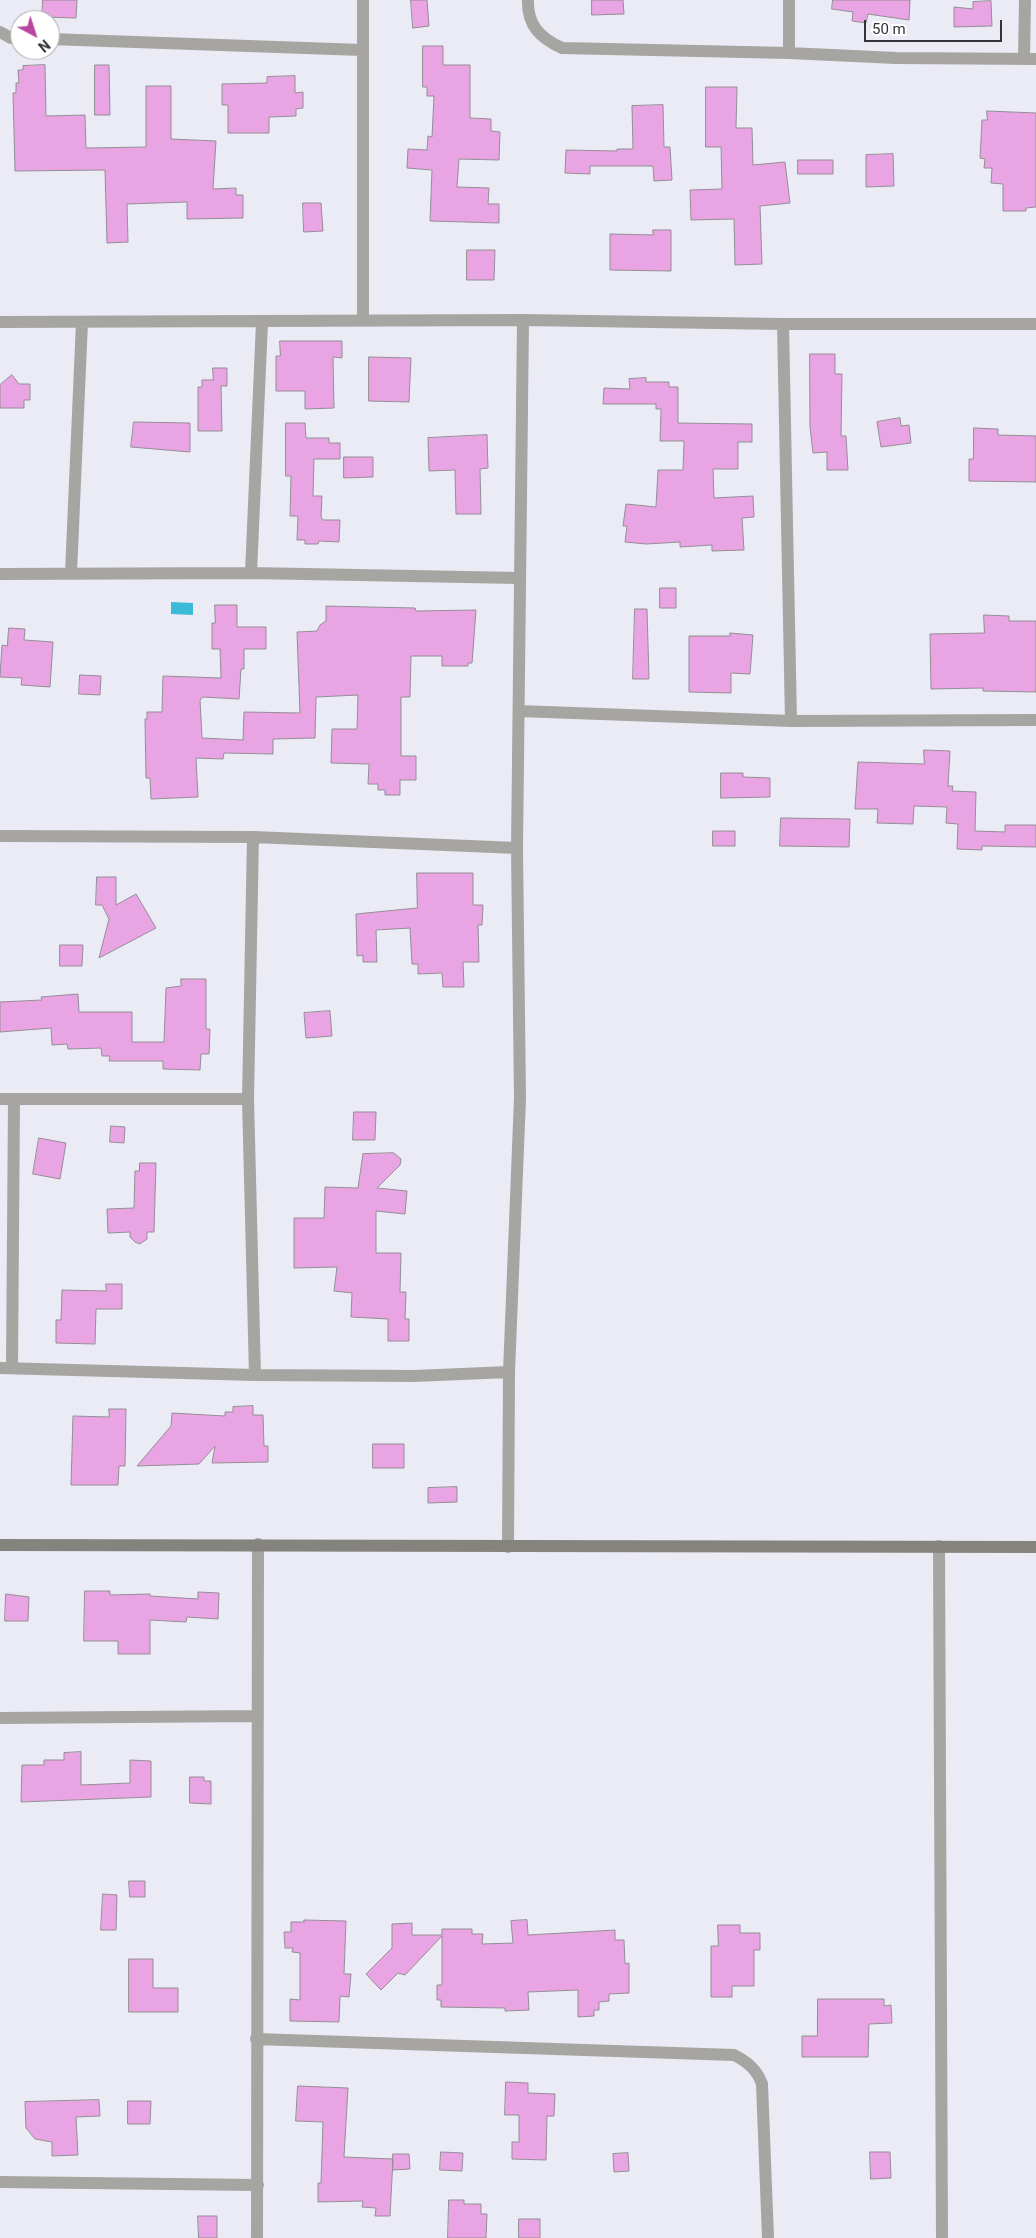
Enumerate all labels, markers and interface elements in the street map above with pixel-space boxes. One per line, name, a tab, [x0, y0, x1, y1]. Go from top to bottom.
north arrow	[10, 10, 60, 60]
scale bar	[866, 10, 1004, 42]
text: 50 m	[872, 20, 906, 38]
text: N	[35, 36, 53, 55]

